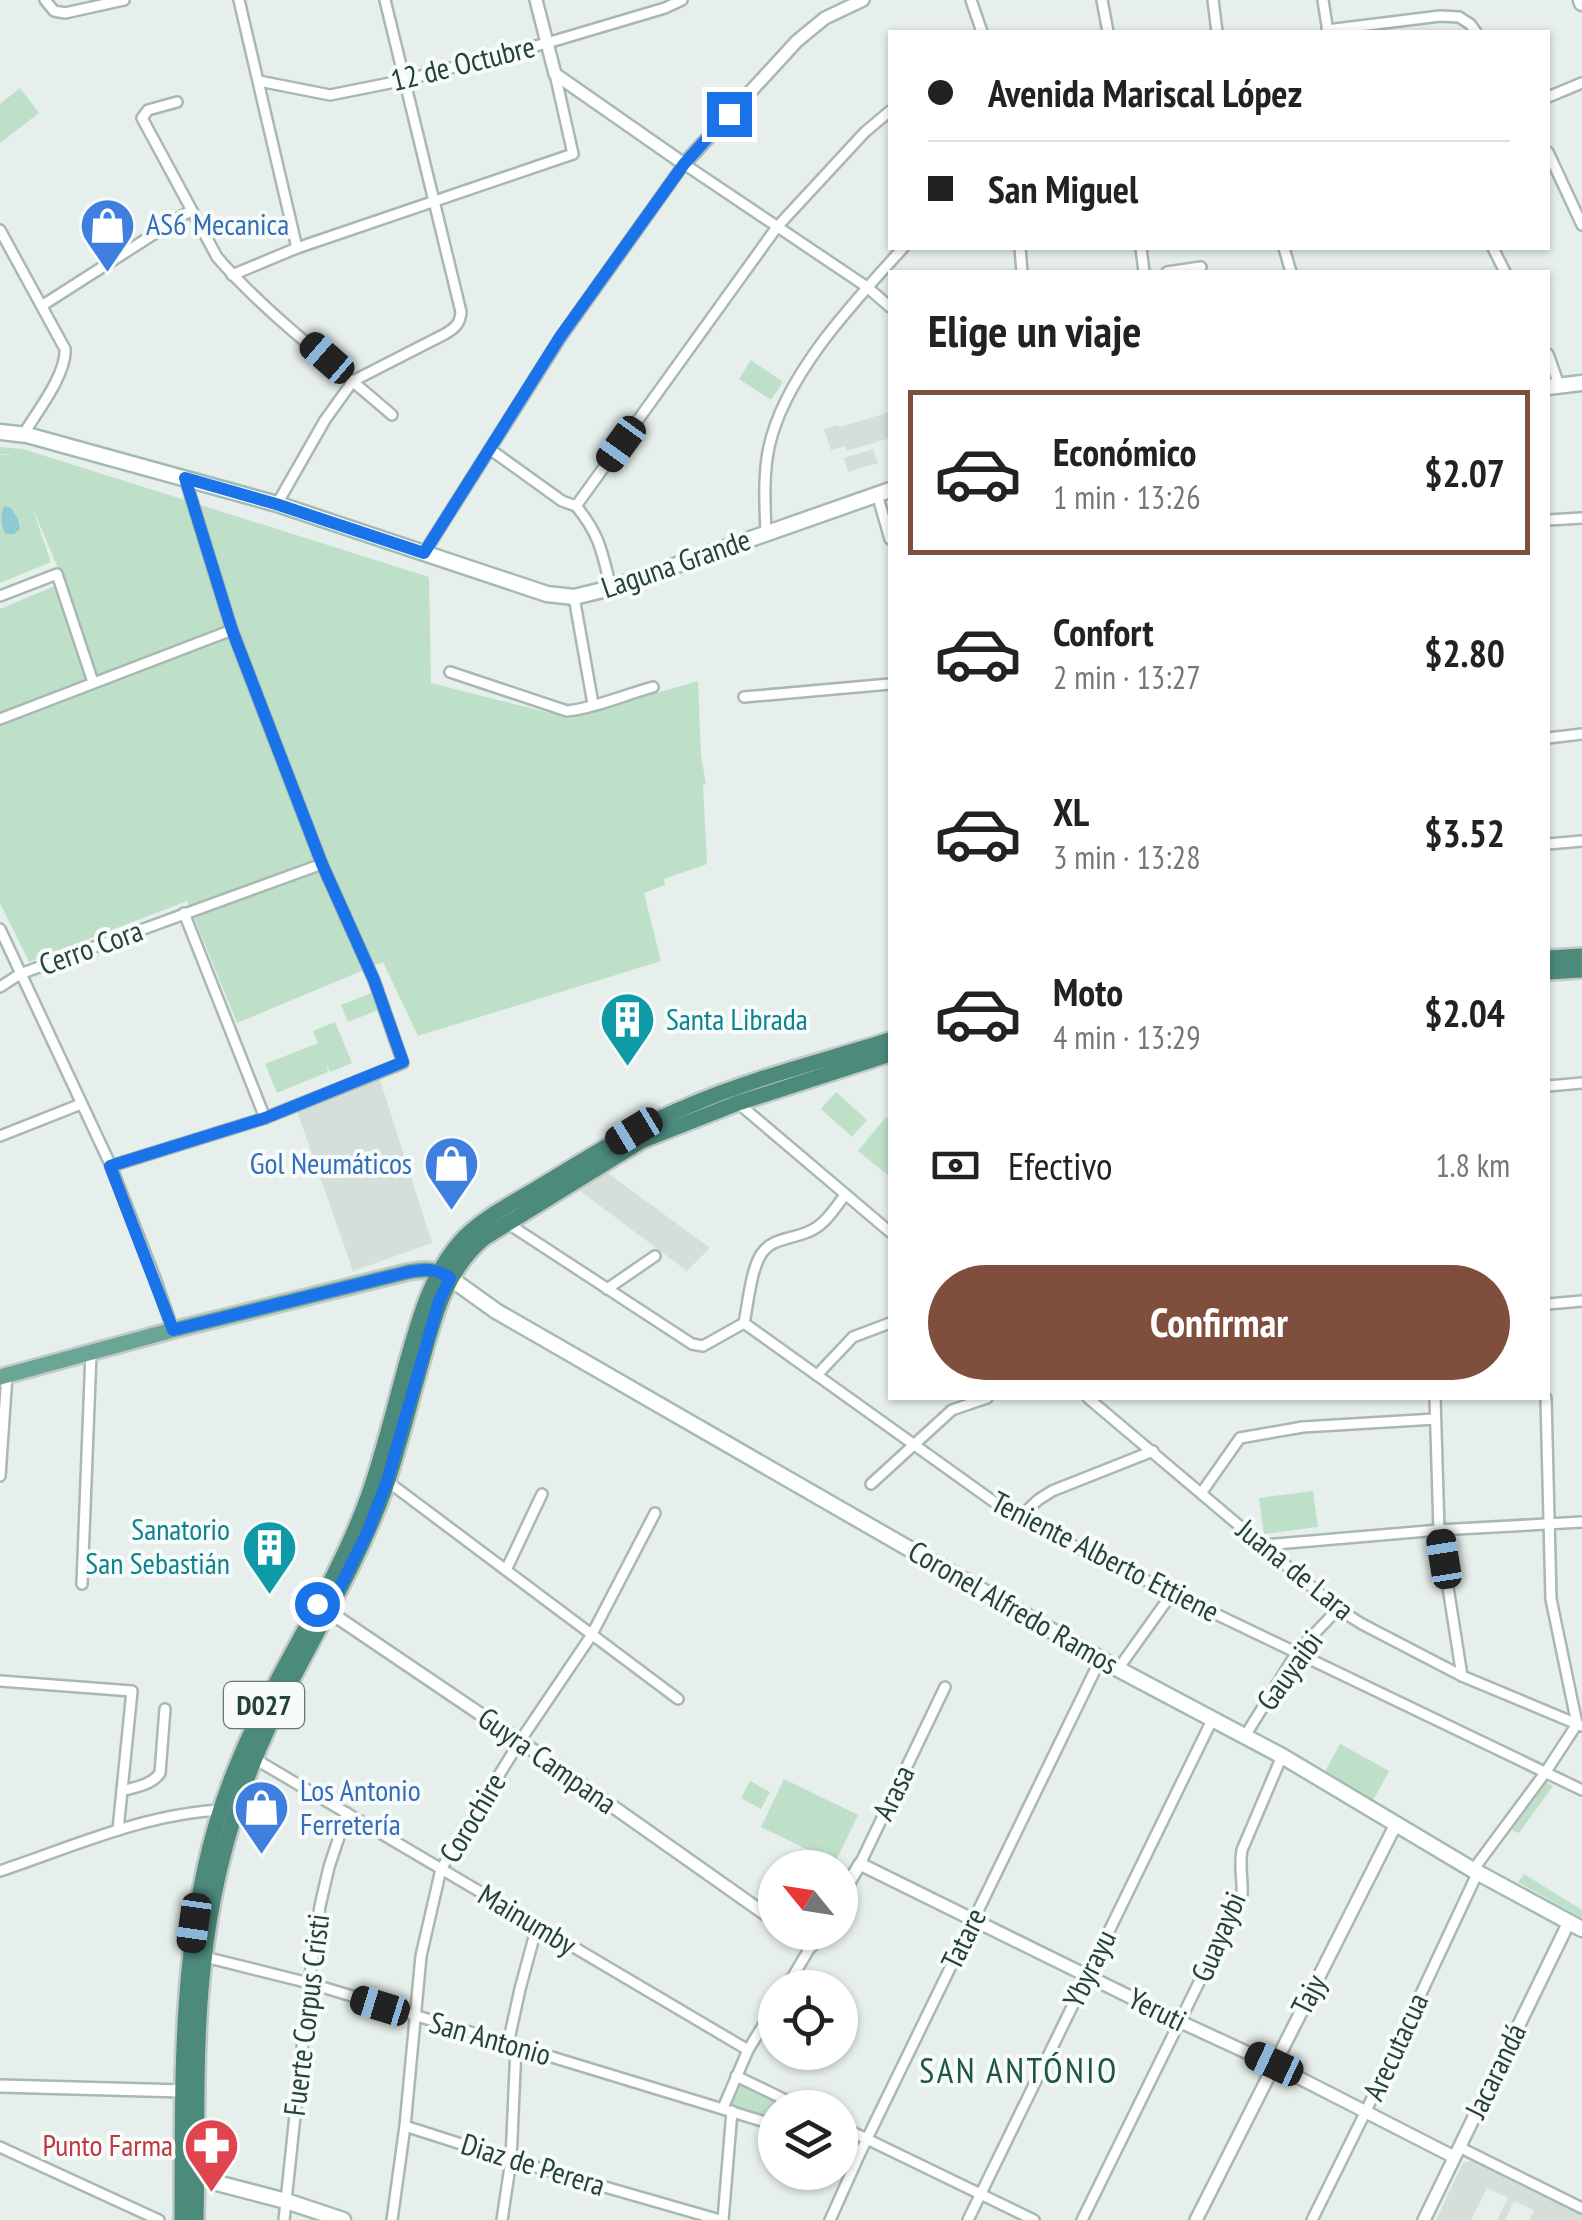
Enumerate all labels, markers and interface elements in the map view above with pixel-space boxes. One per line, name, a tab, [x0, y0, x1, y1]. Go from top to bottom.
street label: 12 de Octubre	[387, 26, 539, 99]
text: Avenida Mariscal López	[988, 68, 1302, 117]
route end	[707, 92, 752, 137]
text: San Miguel	[988, 164, 1138, 213]
shop icon: AS6 Mecanica	[77, 195, 137, 274]
place label: AS6 Mecanica	[146, 204, 289, 243]
text: Elige un viaje	[928, 301, 1142, 359]
car	[295, 327, 359, 389]
car	[591, 411, 651, 477]
text: Económico	[1053, 427, 1197, 476]
icon: car	[933, 428, 1023, 518]
text: $2.07	[1424, 448, 1505, 497]
text: 1 min · 13:26	[1053, 476, 1201, 518]
street label: Laguna Grande	[596, 519, 755, 606]
text: Confort	[1053, 607, 1153, 656]
icon: car	[933, 608, 1023, 698]
text: $2.80	[1424, 628, 1505, 677]
text: 2 min · 13:27	[1053, 656, 1201, 698]
text: XL	[1053, 787, 1089, 836]
icon: car	[933, 788, 1023, 878]
text: $3.52	[1424, 808, 1505, 857]
text: 3 min · 13:28	[1053, 836, 1201, 878]
street label: Cerro Cora	[33, 910, 147, 983]
text: Moto	[1053, 967, 1123, 1016]
icon: car	[933, 968, 1023, 1058]
text: $2.04	[1424, 988, 1505, 1037]
building icon: Santa Librada	[597, 990, 657, 1069]
place label: Santa Librada	[666, 999, 808, 1038]
text: 4 min · 13:29	[1053, 1016, 1201, 1058]
car	[601, 1103, 667, 1159]
shop icon: Gol Neumáticos	[421, 1134, 481, 1213]
icon: cash	[928, 1138, 983, 1193]
text: Efectivo	[1008, 1141, 1113, 1190]
place label: Gol Neumáticos	[250, 1143, 412, 1182]
text: 1.8 km	[1435, 1144, 1510, 1186]
button: Confirmar	[928, 1265, 1510, 1380]
street label: Teniente Alberto Ettiene	[985, 1481, 1226, 1630]
place label: Sanatorio San Sebastián	[85, 1509, 230, 1582]
street label: Juana de Lara	[1229, 1509, 1363, 1628]
building icon: Sanatorio San Sebastián	[239, 1517, 299, 1596]
car	[1424, 1527, 1464, 1591]
street label: Coronel Alfredo Ramos	[902, 1531, 1126, 1683]
route start	[295, 1582, 340, 1627]
street label: Gauyaibi	[1247, 1623, 1331, 1718]
road number: D027	[224, 1682, 304, 1728]
street label: Guyra Campana	[471, 1698, 625, 1822]
street label: Arasa	[863, 1758, 923, 1826]
street label: Corochire	[430, 1765, 514, 1869]
place label: Los Antonio Ferretería	[300, 1770, 421, 1843]
shop icon: Los Antonio Ferretería	[231, 1778, 291, 1857]
north arrow	[758, 1850, 858, 1950]
map controls	[758, 1850, 858, 2190]
street label: Mainumby	[472, 1874, 584, 1963]
street label: Guayaybi	[1181, 1886, 1254, 1987]
car	[175, 1891, 213, 1955]
street label: Tatare	[931, 1901, 994, 1976]
street label: Fuerte Corpus Cristi	[274, 1912, 337, 2118]
street label: Ybyrayu	[1053, 1923, 1124, 2014]
street label: Tajy	[1281, 1967, 1335, 2021]
button: locate	[758, 1970, 858, 2070]
street label: Yeruti	[1122, 1978, 1193, 2039]
car	[347, 1983, 413, 2029]
street label: Arecutacua	[1353, 1986, 1436, 2106]
street label: San Antonio	[425, 2002, 556, 2073]
street label: Jacarandá	[1455, 2017, 1534, 2125]
car	[1240, 2038, 1308, 2090]
district label: SAN ANTÓNIO	[919, 2047, 1119, 2093]
button: layers	[758, 2090, 858, 2190]
pharmacy icon: Punto Farma	[182, 2116, 242, 2195]
street label: Diaz de Perera	[457, 2123, 610, 2204]
place label: Punto Farma	[43, 2125, 173, 2164]

